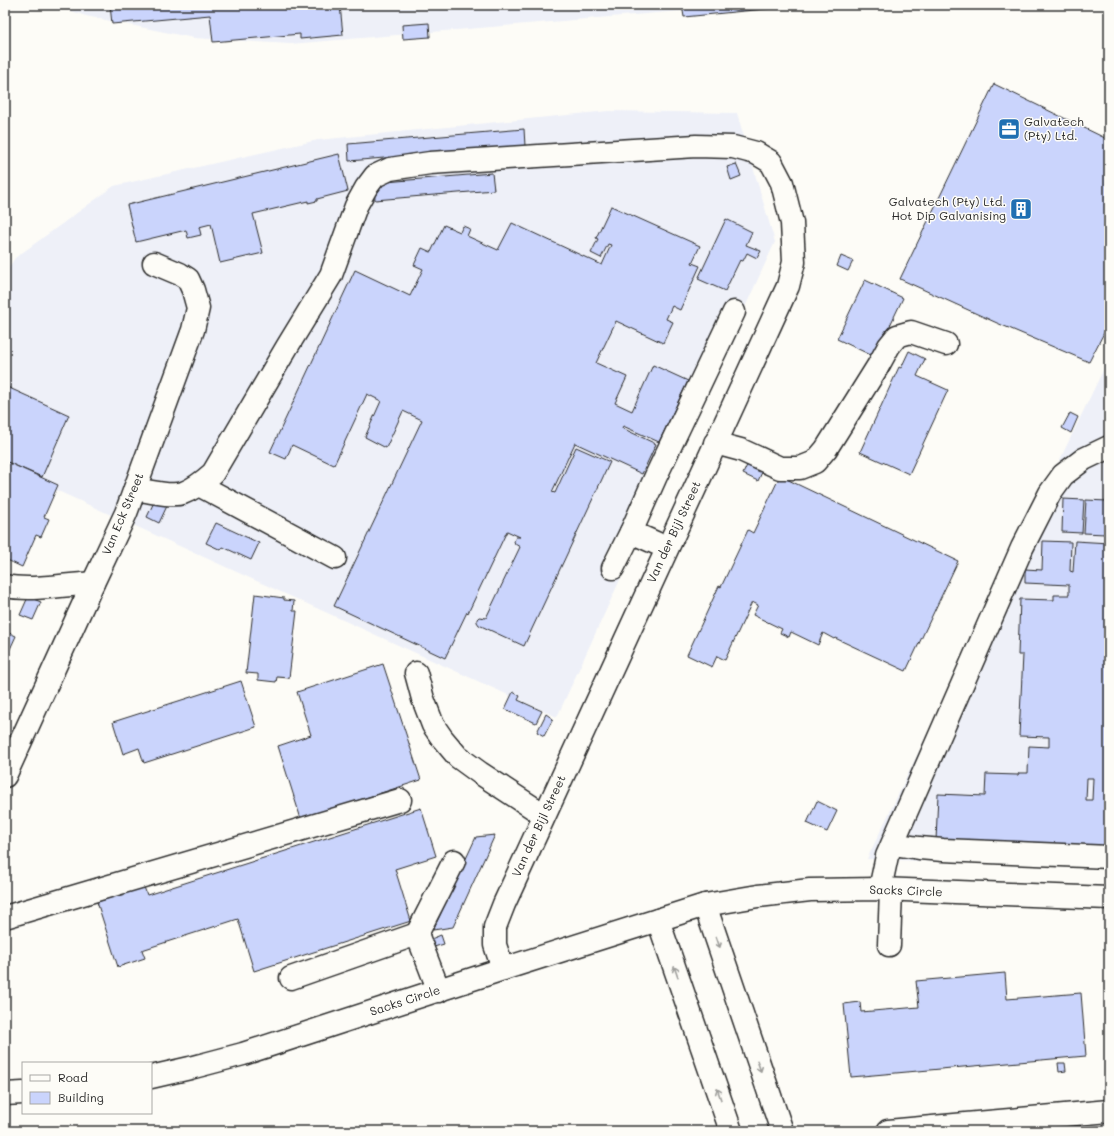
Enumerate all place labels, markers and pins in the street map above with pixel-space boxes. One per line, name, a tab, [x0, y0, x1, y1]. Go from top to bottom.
place label: Galvatech (Pty) Ltd.	[1024, 113, 1084, 143]
office icon: Galvatech (Pty) Ltd.	[996, 116, 1022, 142]
place label: Galvatech (Pty) Ltd. Hot Dip Galvanising	[889, 193, 1006, 223]
building icon: Galvatech (Pty) Ltd. Hot Dip Galvanising	[1008, 196, 1034, 222]

